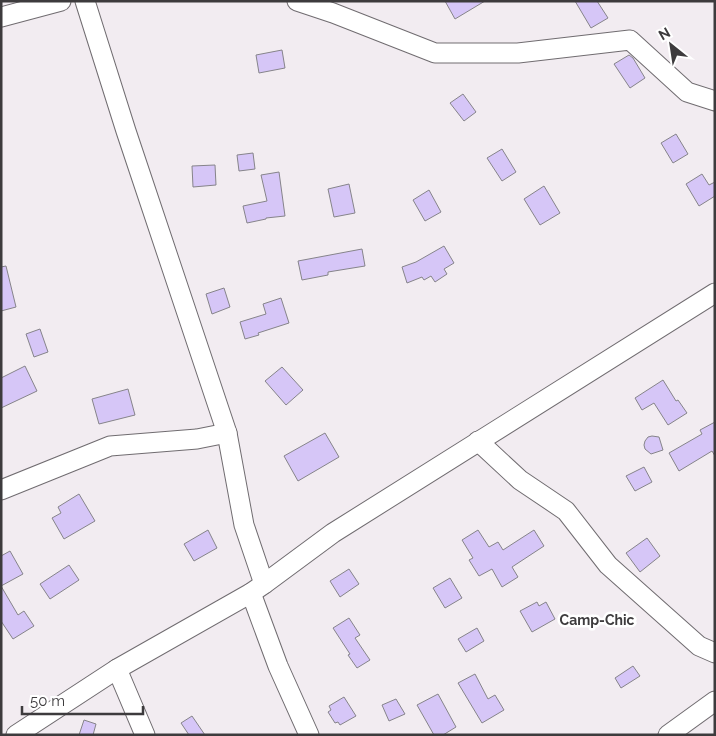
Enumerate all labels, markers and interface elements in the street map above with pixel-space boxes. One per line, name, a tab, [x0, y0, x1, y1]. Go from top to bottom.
north arrow	[646, 20, 696, 70]
text: N	[656, 24, 673, 43]
district label: Camp-Chic	[560, 612, 635, 628]
scale bar	[22, 684, 144, 716]
text: 50 m	[30, 692, 65, 710]

